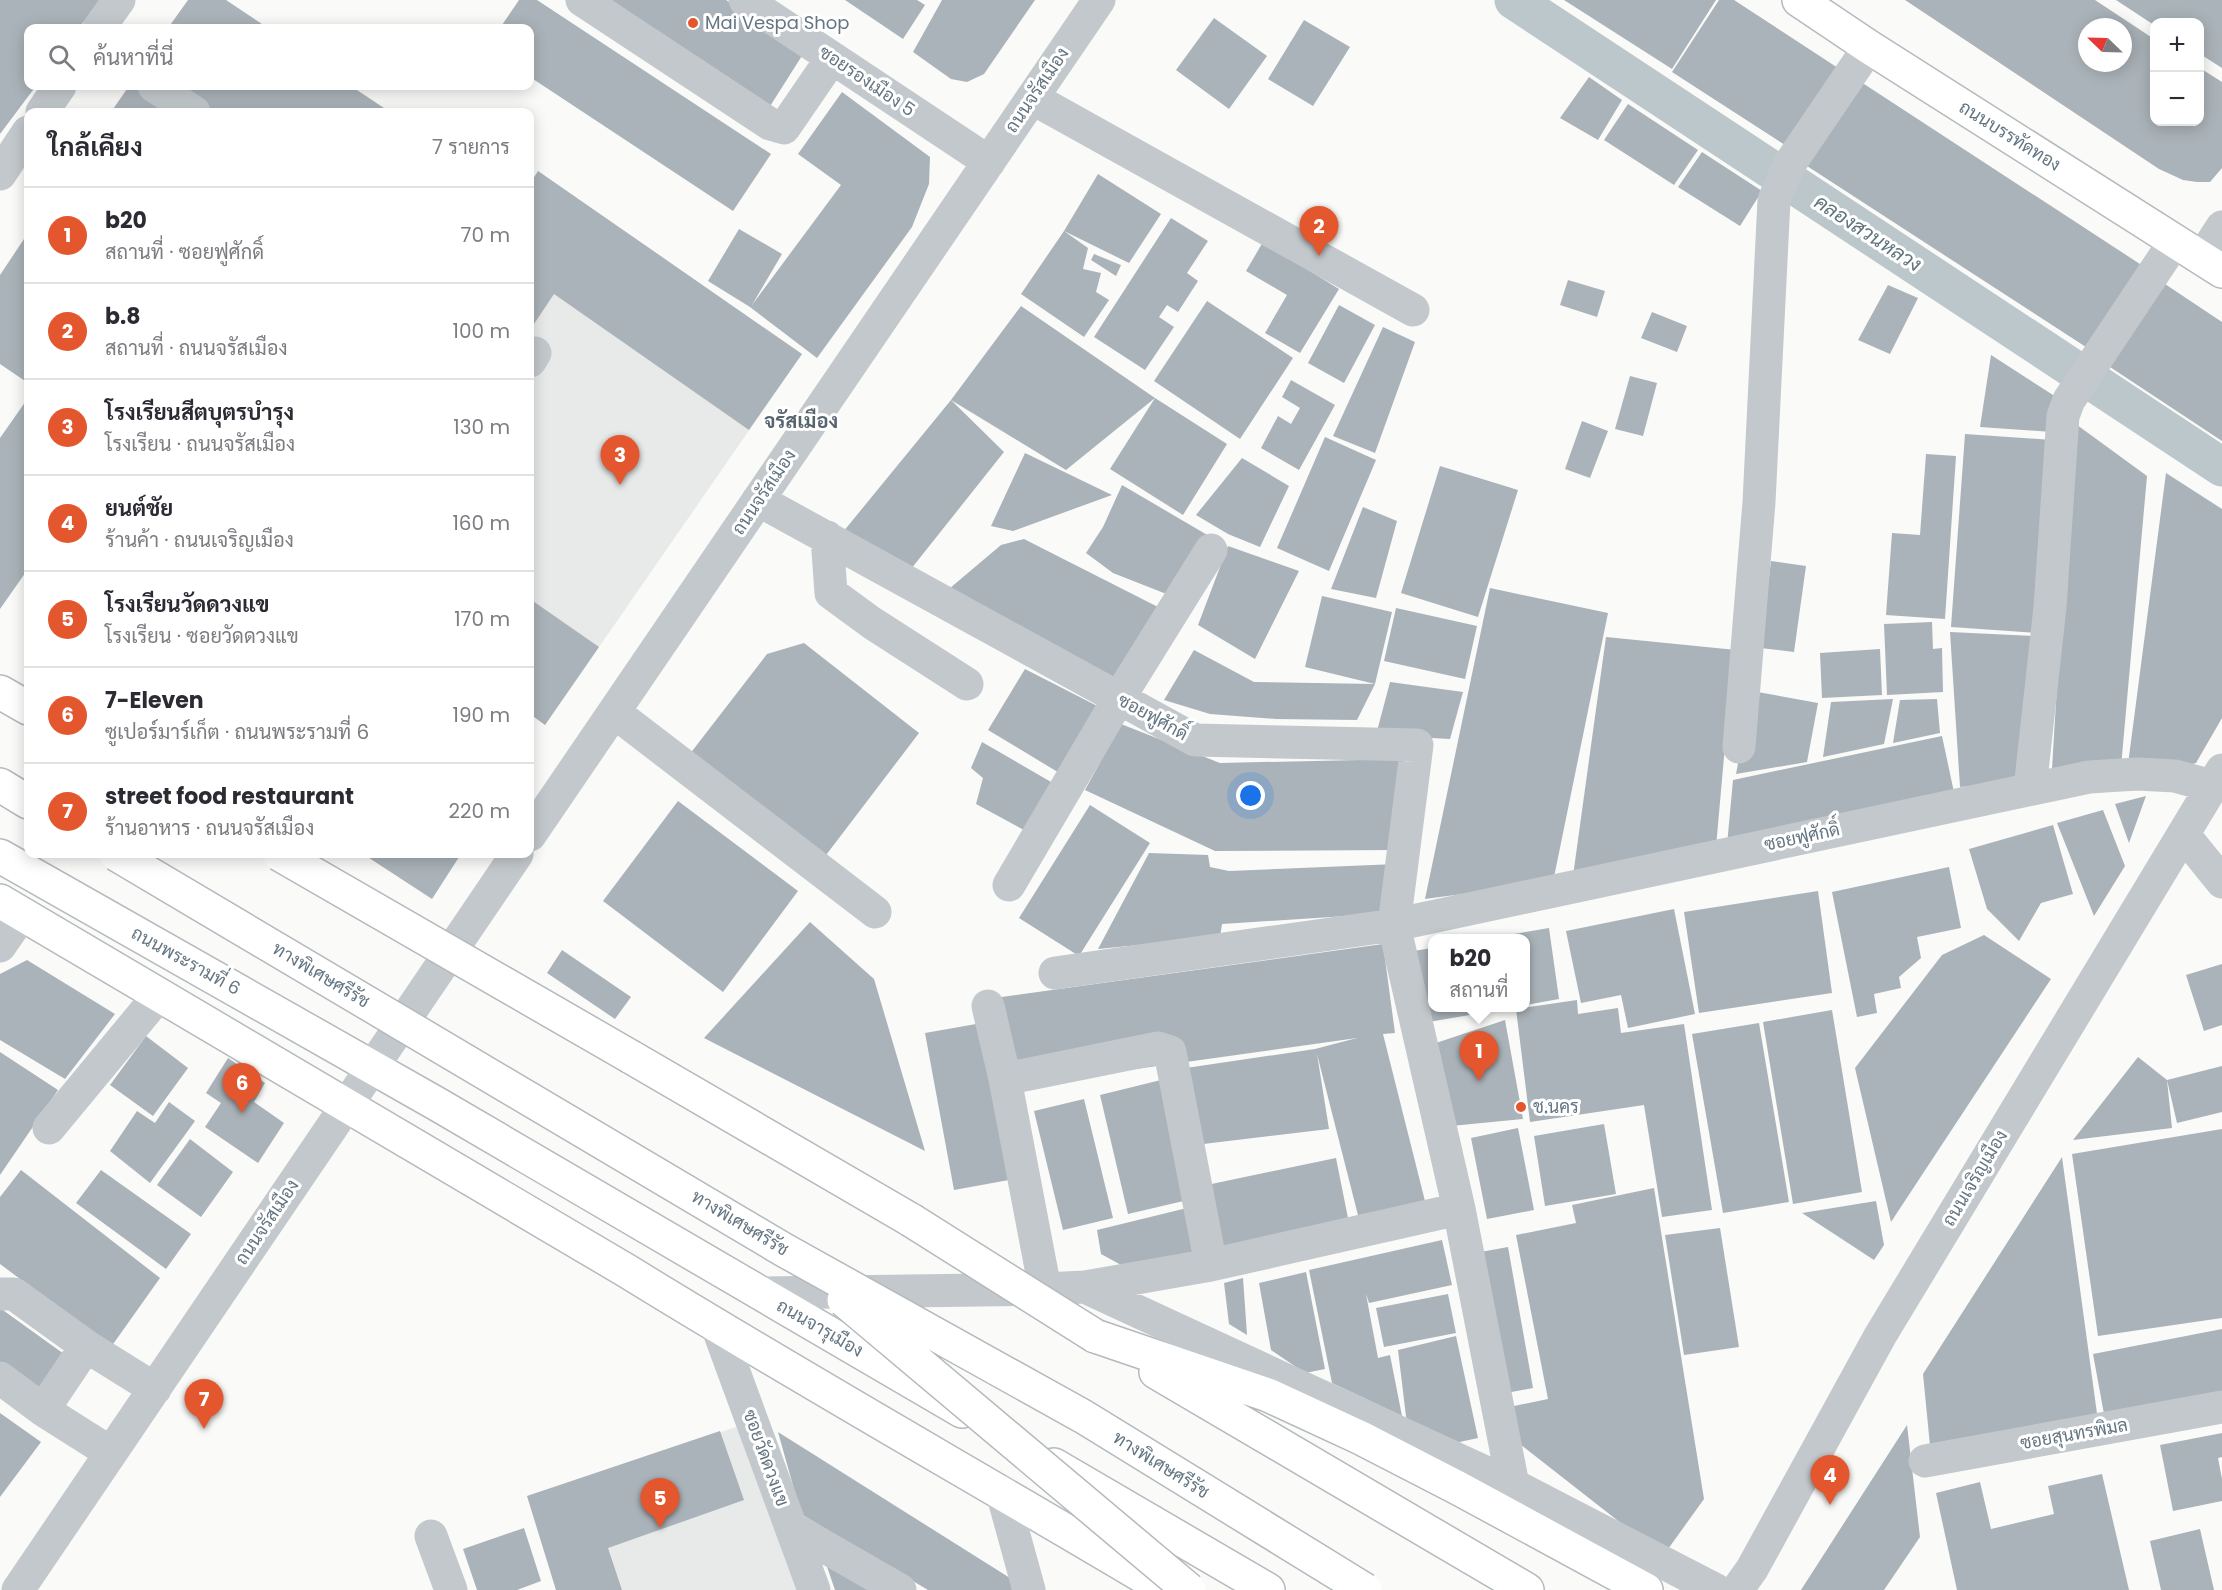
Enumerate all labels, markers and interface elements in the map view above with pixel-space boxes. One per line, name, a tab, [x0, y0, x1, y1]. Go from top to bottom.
place label: Mai Vespa Shop	[705, 10, 850, 35]
marker: Mai Vespa Shop	[686, 16, 700, 30]
north arrow	[2078, 18, 2132, 72]
map controls	[2150, 18, 2204, 126]
button: +	[2150, 18, 2204, 72]
search box	[24, 24, 534, 90]
street label: ซอยรองเมือง 5	[814, 39, 920, 122]
icon: search	[45, 41, 78, 74]
text: ค้นหาที่นี่	[93, 42, 173, 73]
street label: ถนนจรัสเมือง	[999, 42, 1074, 137]
button: −	[2150, 72, 2204, 126]
street label: ถนนบรรทัดทอง	[1955, 94, 2066, 177]
text: ใกล้เคียง	[48, 129, 143, 165]
text: 7 รายการ	[432, 133, 510, 161]
water label: คลองสวนหลวง	[1809, 188, 1927, 278]
text: b20	[105, 205, 147, 236]
pin: 2	[1300, 206, 1338, 256]
text: 1	[64, 221, 71, 249]
text: 70 m	[461, 221, 510, 249]
text: สถานที่ · ซอยฟูศักดิ์	[105, 238, 264, 266]
text: b.8	[105, 301, 140, 332]
text: 2	[62, 317, 73, 345]
text: 100 m	[453, 317, 510, 345]
text: สถานที่ · ถนนจรัสเมือง	[105, 334, 288, 362]
text: โรงเรียนสีตบุตรบำรุง	[105, 397, 294, 428]
district label: จรัสเมือง	[764, 407, 838, 435]
text: 3	[61, 413, 74, 441]
text: 130 m	[453, 413, 510, 441]
text: โรงเรียน · ถนนจรัสเมือง	[105, 430, 295, 458]
pin: 3	[600, 436, 640, 485]
street label: ถนนจรัสเมือง	[726, 444, 801, 539]
text: ยนต์ชัย	[105, 493, 173, 524]
text: 4	[61, 509, 74, 537]
text: 160 m	[452, 509, 510, 537]
text: ร้านค้า · ถนนเจริญเมือง	[105, 526, 294, 554]
text: โรงเรียนวัดดวงแข	[105, 589, 270, 620]
text: 5	[61, 605, 74, 633]
text: 170 m	[454, 605, 510, 633]
text: โรงเรียน · ซอยวัดดวงแข	[105, 622, 299, 650]
street label: ซอยฟูศักดิ์	[1113, 684, 1194, 747]
text: 7-Eleven	[105, 685, 204, 716]
text: 6	[61, 701, 74, 729]
text: 190 m	[453, 701, 510, 729]
text: ซูเปอร์มาร์เก็ต · ถนนพระรามที่ 6	[105, 718, 369, 746]
text: street food restaurant	[105, 781, 354, 812]
your location	[1236, 781, 1265, 810]
text: 7	[62, 797, 73, 825]
text: 220 m	[449, 797, 510, 825]
street label: ซอยฟูศักดิ์	[1761, 813, 1842, 858]
text: ร้านอาหาร · ถนนจรัสเมือง	[105, 814, 314, 842]
street label: ถนนพระรามที่ 6	[127, 918, 247, 1001]
popup	[1428, 934, 1530, 1012]
street label: ทางพิเศษศรีรัช	[268, 936, 375, 1014]
text: b20	[1450, 943, 1491, 974]
text: สถานที่	[1450, 976, 1508, 1004]
pin: 1	[1460, 1032, 1498, 1081]
pin: 6	[222, 1064, 262, 1113]
place label: ช.นคร	[1533, 1094, 1579, 1119]
marker: ช.นคร	[1514, 1100, 1528, 1114]
street label: ถนนเจริญเมือง	[1936, 1125, 2013, 1230]
street label: ถนนจรัสเมือง	[229, 1174, 304, 1269]
street label: ทางพิเศษศรีรัช	[687, 1184, 794, 1262]
street label: ถนนจารุเมือง	[772, 1293, 868, 1362]
pin: 7	[184, 1380, 224, 1429]
street label: ซอยวัดดวงแข	[737, 1406, 795, 1510]
street label: ซอยสุนทรพิมล	[2018, 1412, 2130, 1455]
street label: ทางพิเศษศรีรัช	[1108, 1425, 1214, 1504]
pin: 4	[1810, 1456, 1850, 1505]
pin: 5	[640, 1478, 680, 1528]

